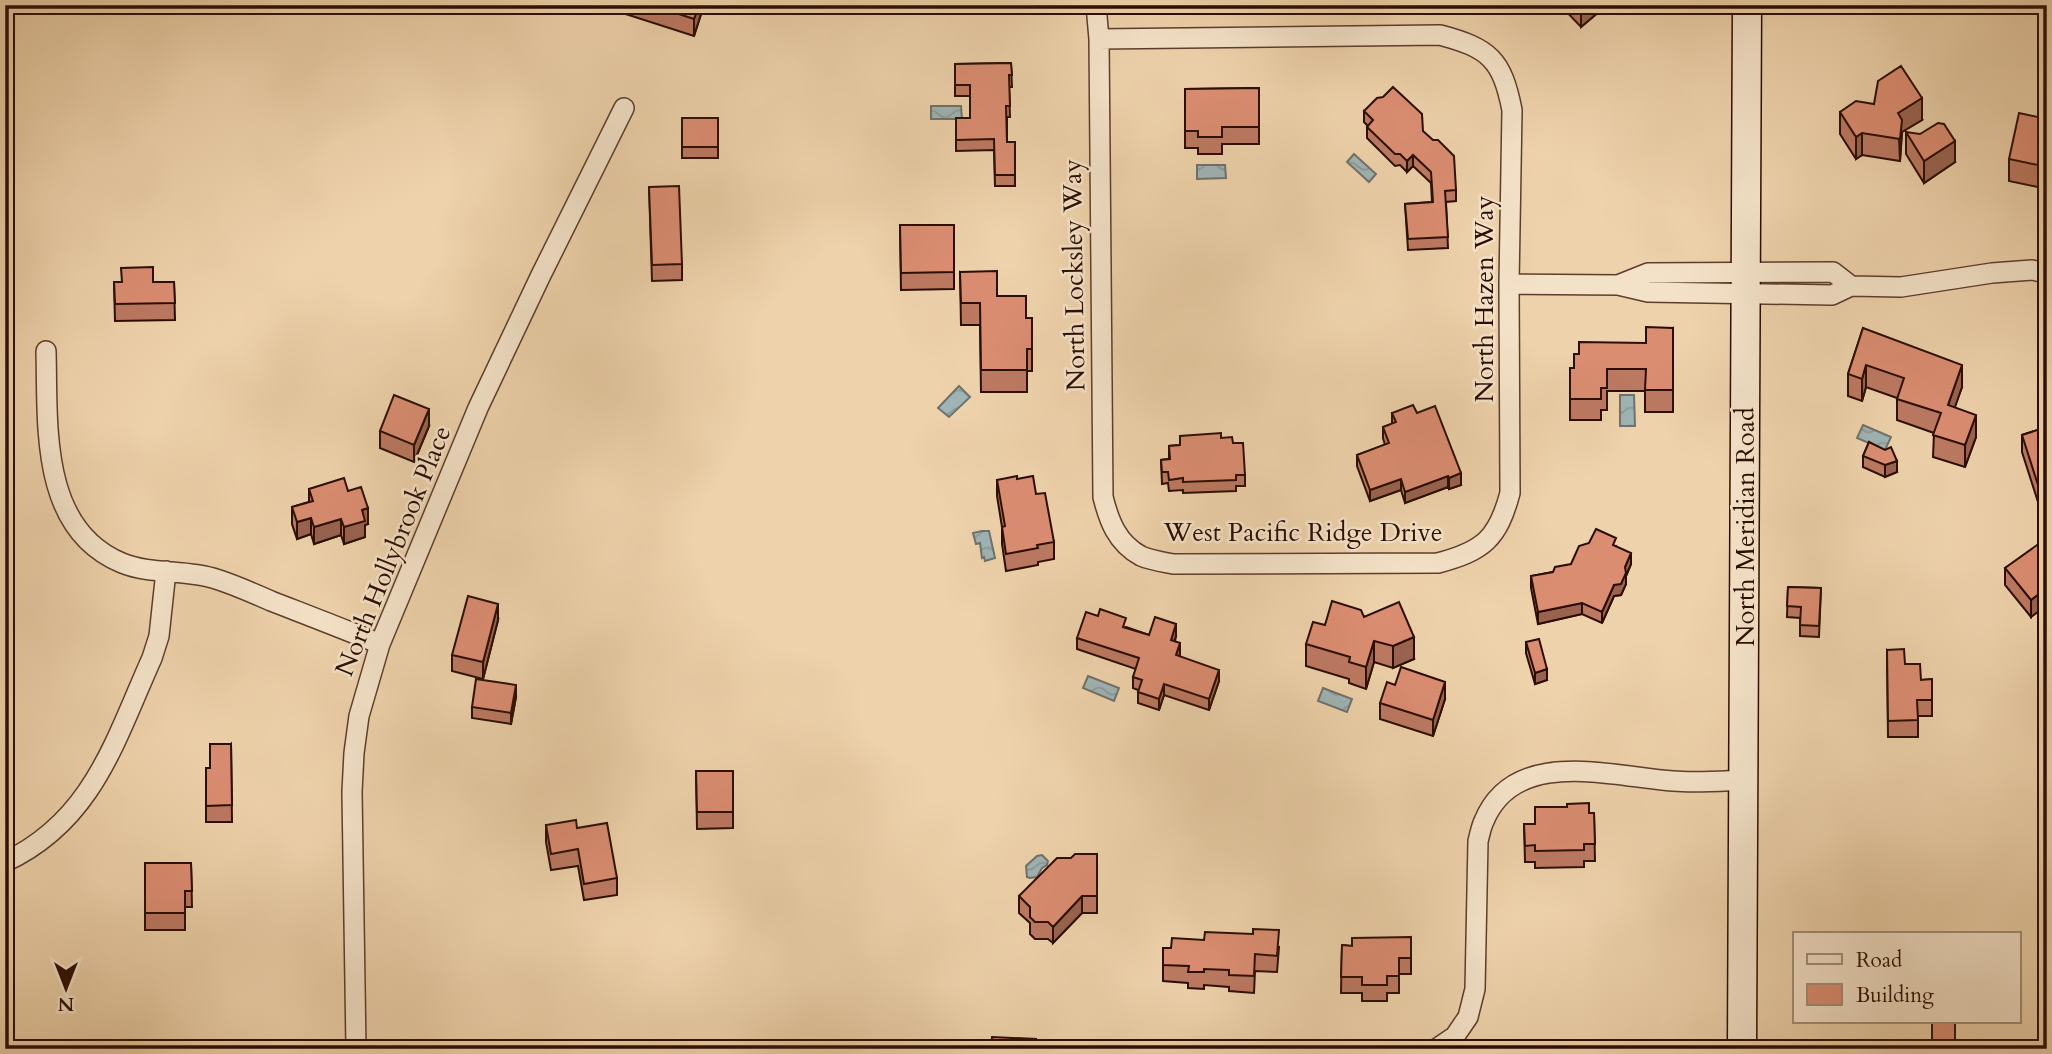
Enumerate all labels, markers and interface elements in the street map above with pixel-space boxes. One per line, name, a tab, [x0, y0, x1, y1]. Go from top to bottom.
street label: North Locksley Way	[1054, 158, 1094, 391]
street label: North Hazen Way	[1467, 195, 1502, 403]
street label: North Meridian Road	[1728, 407, 1763, 647]
street label: North Hollybrook Place	[327, 421, 459, 681]
street label: West Pacific Ridge Drive	[1162, 515, 1443, 550]
legend	[1793, 932, 2021, 1023]
text: Road	[1856, 946, 1902, 975]
north arrow	[32, 953, 102, 1023]
text: Building	[1856, 981, 1934, 1010]
text: N	[57, 991, 74, 1017]

